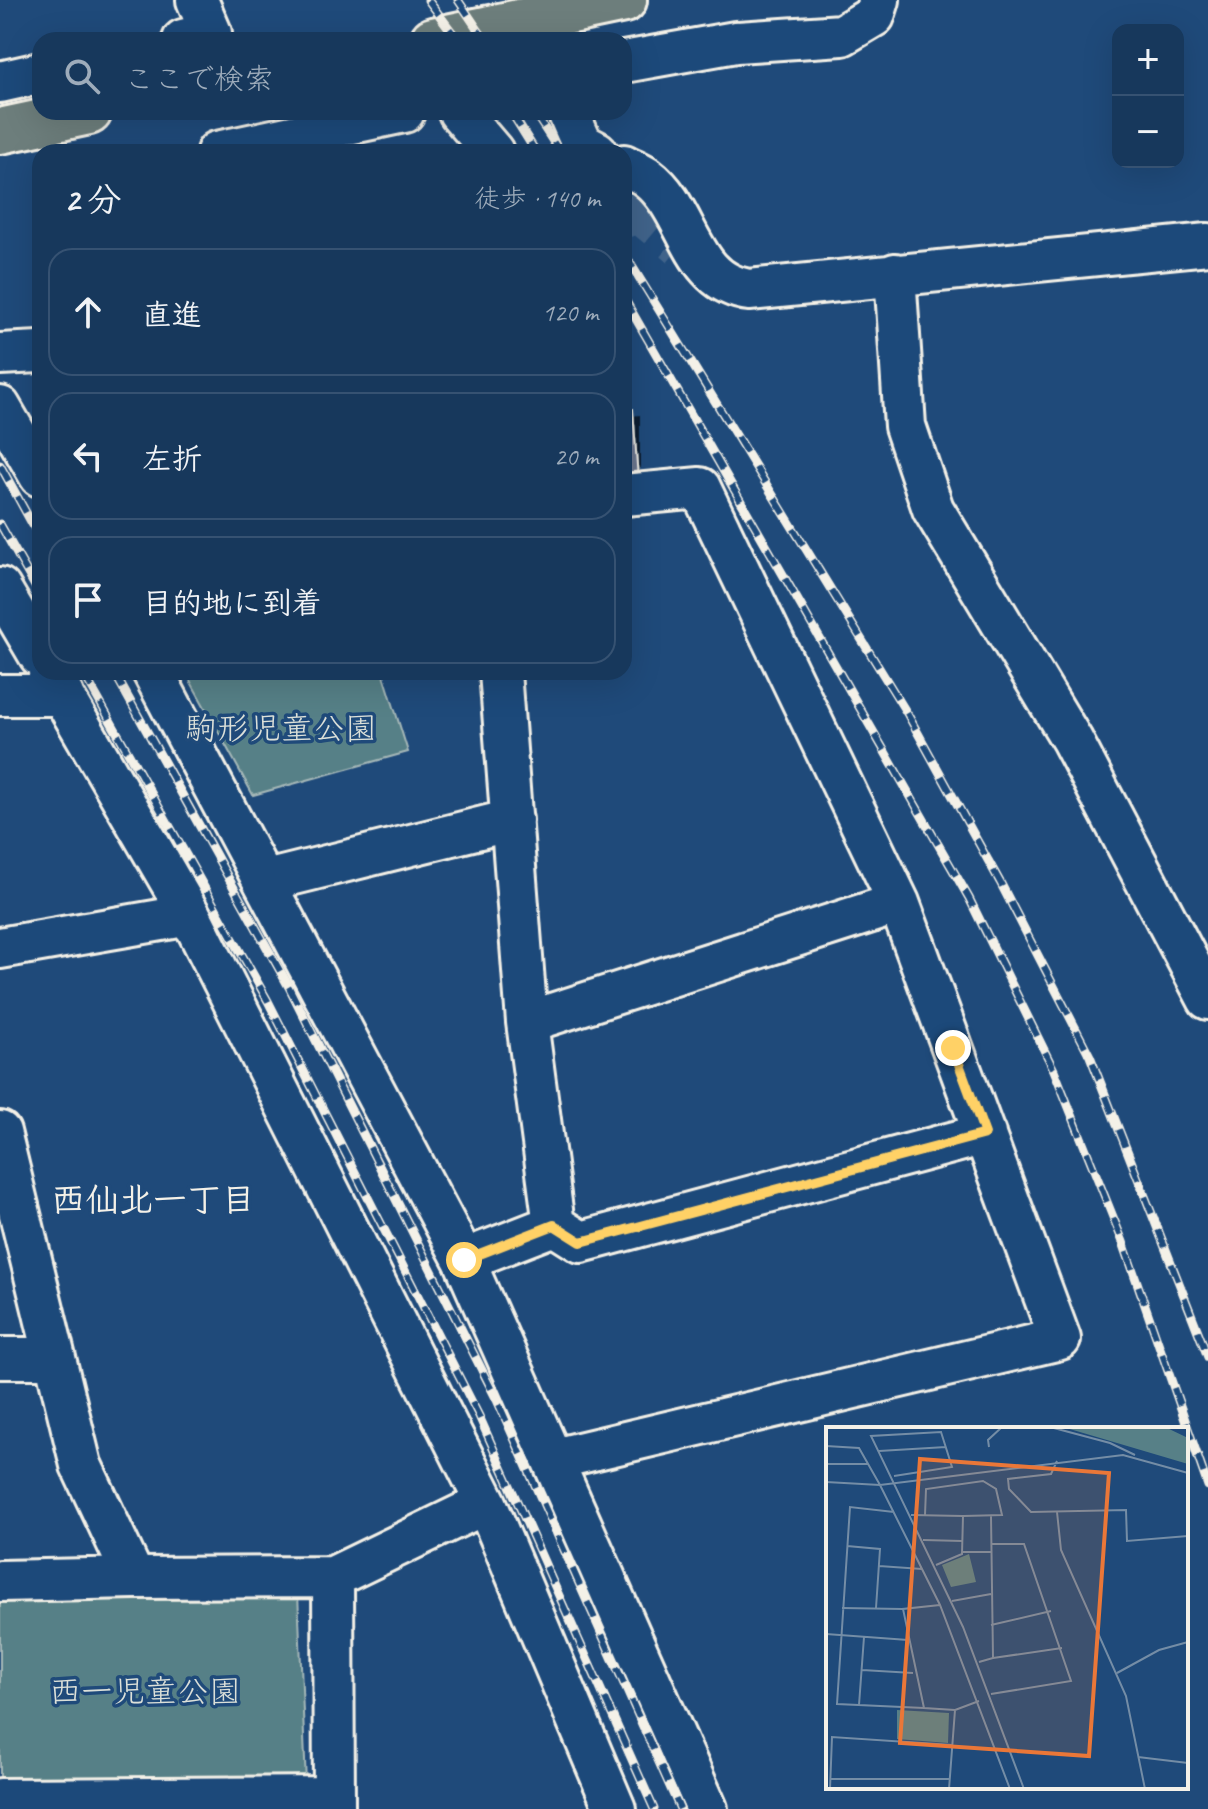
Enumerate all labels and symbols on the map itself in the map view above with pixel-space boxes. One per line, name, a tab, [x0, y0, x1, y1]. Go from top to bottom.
park label: 駒形児童公園	[185, 708, 377, 749]
route end	[935, 1030, 971, 1066]
district label: 西仙北一丁目	[51, 1178, 255, 1221]
route start	[446, 1242, 482, 1278]
inset map	[826, 1427, 1188, 1789]
park label: 西一児童公園	[49, 1671, 241, 1712]

